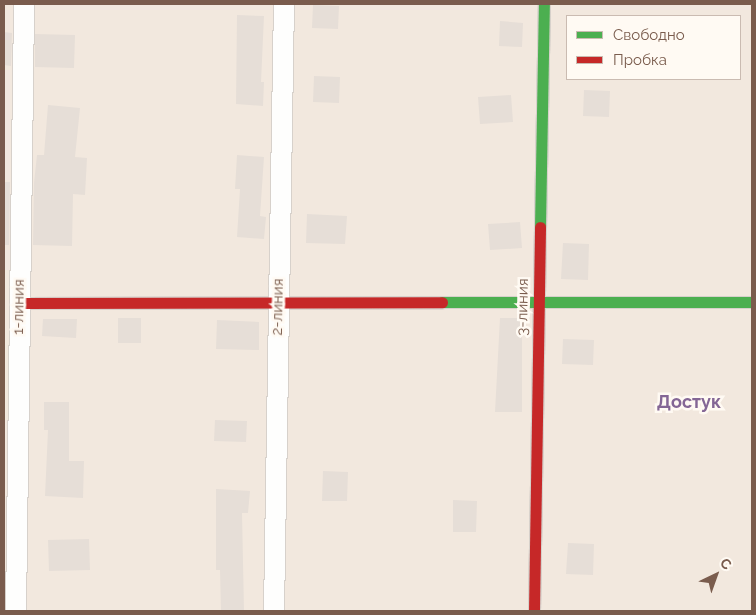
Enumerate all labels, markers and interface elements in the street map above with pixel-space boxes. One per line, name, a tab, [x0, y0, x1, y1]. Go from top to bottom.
legend	[566, 15, 741, 80]
text: Свободно	[613, 26, 685, 44]
text: Пробка	[613, 51, 667, 69]
street label: 2-линия	[269, 278, 287, 336]
street label: 3-линия	[514, 278, 532, 336]
street label: 1-линия	[10, 279, 28, 335]
district label: Достук	[657, 391, 721, 413]
north arrow	[691, 550, 741, 600]
text: С	[717, 555, 735, 573]

